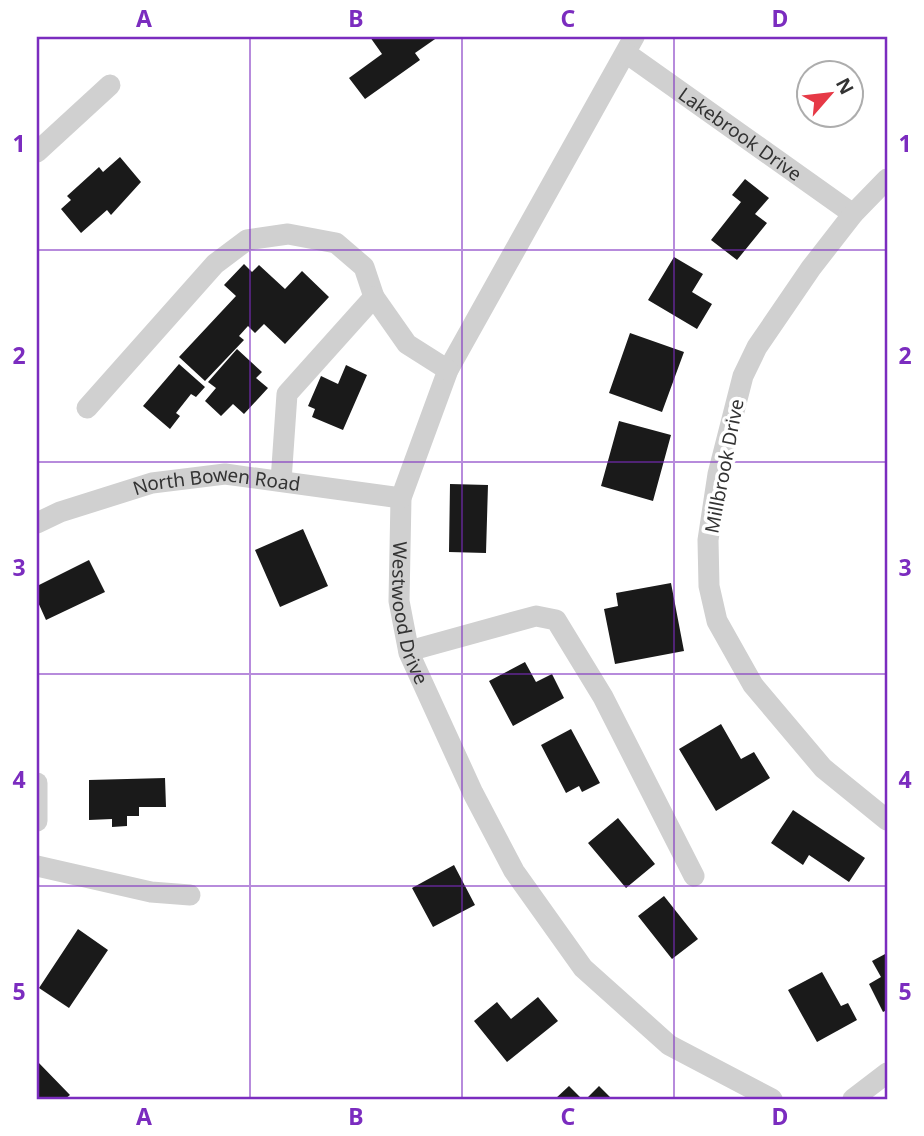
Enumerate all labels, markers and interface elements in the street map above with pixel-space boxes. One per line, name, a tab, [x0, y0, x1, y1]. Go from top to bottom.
text: A	[136, 2, 152, 34]
text: B	[348, 2, 364, 34]
text: C	[561, 2, 576, 34]
text: D	[772, 2, 788, 34]
north arrow	[794, 60, 864, 130]
text: N	[830, 73, 860, 99]
street label: Lakebrook Drive	[673, 81, 807, 187]
text: 1	[12, 127, 26, 159]
text: 1	[898, 127, 912, 159]
text: 2	[12, 339, 26, 371]
text: 2	[898, 339, 912, 371]
street label: Millbrook Drive	[698, 397, 750, 535]
street label: North Bowen Road	[130, 461, 302, 501]
street label: Westwood Drive	[386, 541, 435, 688]
text: 3	[12, 551, 26, 583]
text: 3	[898, 551, 912, 583]
text: 4	[12, 763, 26, 795]
text: 4	[898, 763, 912, 795]
text: 5	[12, 975, 26, 1007]
text: 5	[898, 975, 912, 1007]
text: A	[136, 1100, 152, 1132]
text: B	[348, 1100, 364, 1132]
text: C	[561, 1100, 576, 1132]
text: D	[772, 1100, 788, 1132]

